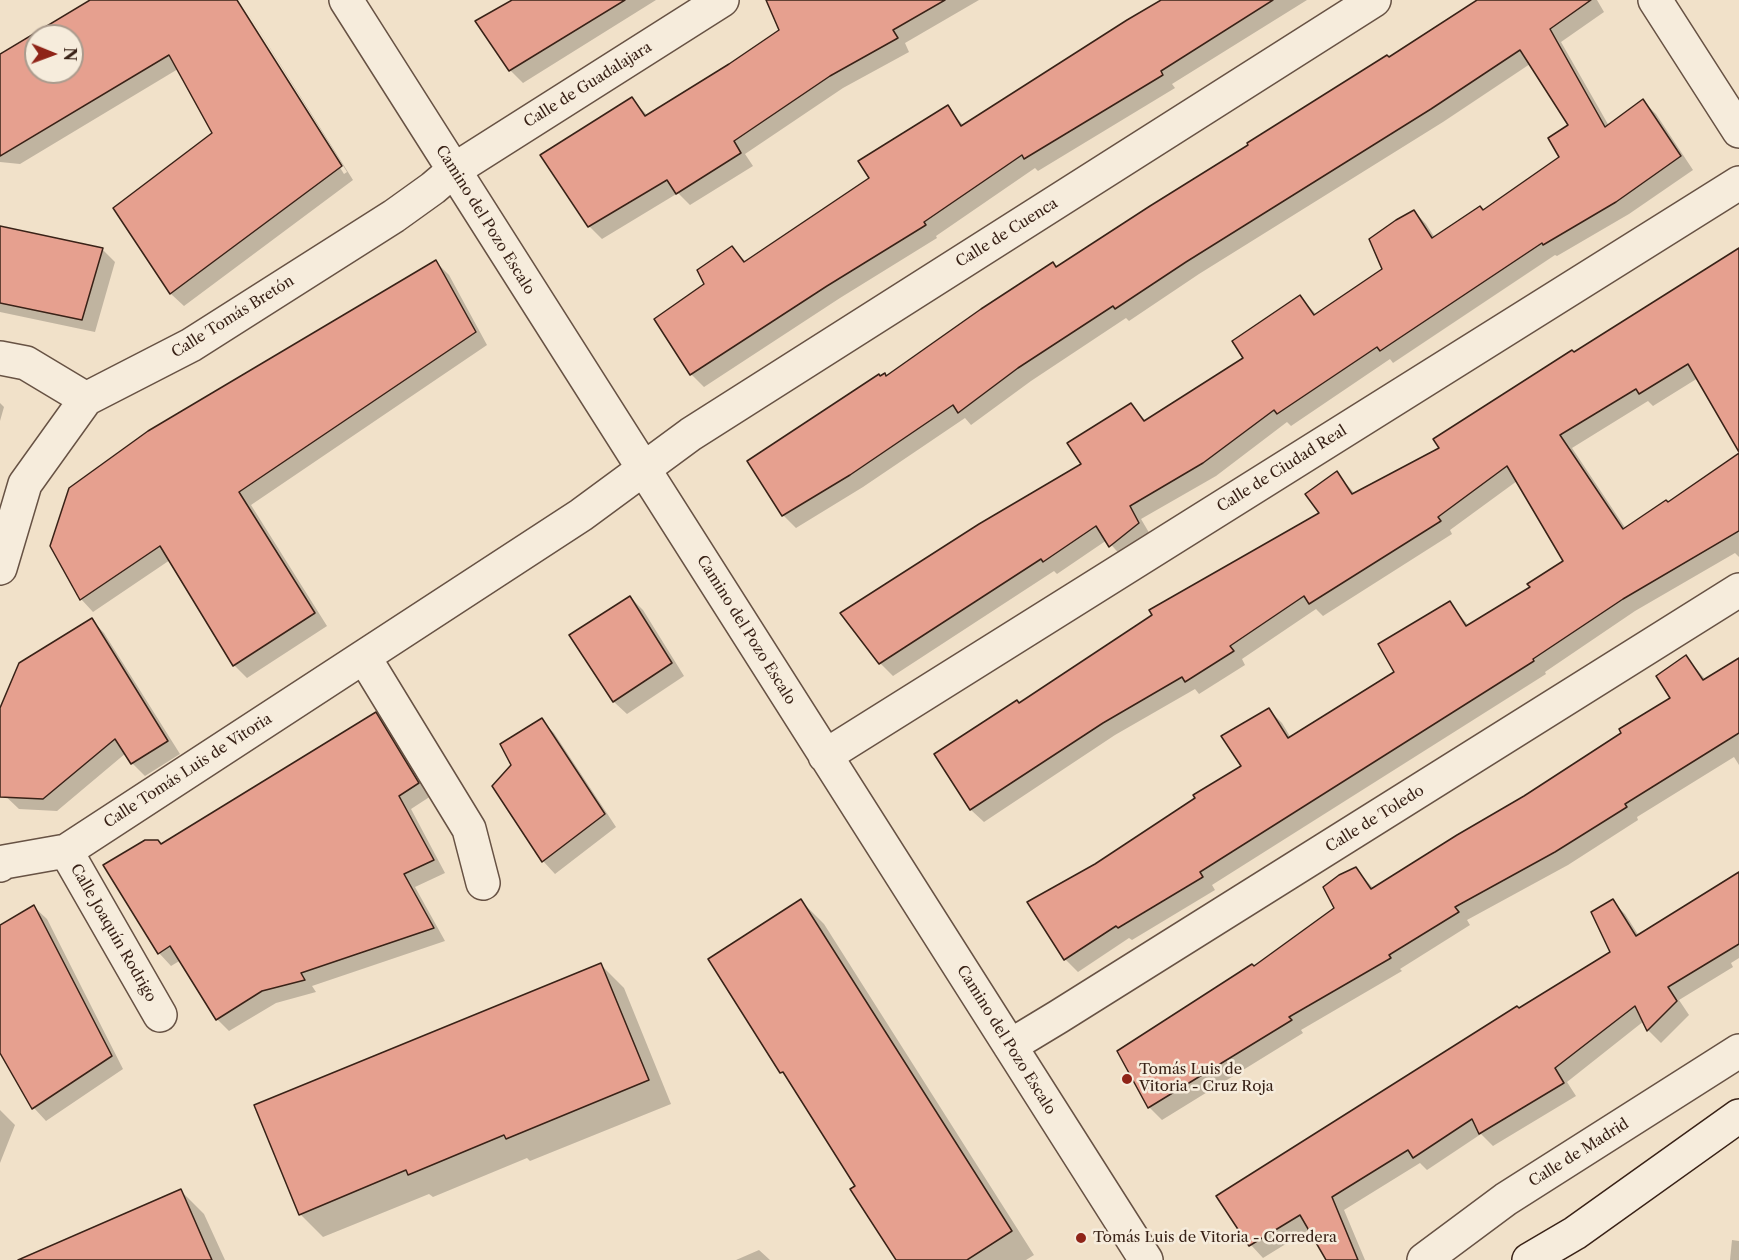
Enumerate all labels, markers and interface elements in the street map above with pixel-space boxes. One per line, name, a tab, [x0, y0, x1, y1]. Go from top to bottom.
north arrow	[24, 24, 84, 84]
street label: Calle de Guadalajara	[521, 38, 655, 132]
text: N	[60, 47, 80, 61]
street label: Camino del Pozo Escalo	[432, 142, 538, 298]
street label: Calle de Cuenca	[953, 194, 1061, 272]
street label: Calle Tomás Bretón	[168, 272, 298, 362]
street label: Calle de Ciudad Real	[1214, 422, 1350, 516]
street label: Camino del Pozo Escalo	[693, 552, 799, 708]
street label: Calle Tomás Luis de Vitoria	[101, 710, 275, 832]
street label: Calle de Toledo	[1323, 782, 1427, 856]
street label: Calle Joaquín Rodrigo	[66, 861, 160, 1005]
street label: Camino del Pozo Escalo	[953, 962, 1059, 1118]
place label: Tomás Luis de Vitoria - Cruz Roja	[1139, 1061, 1274, 1096]
marker: Tomás Luis de Vitoria - Cruz Roja	[1120, 1072, 1134, 1086]
street label: Calle de Madrid	[1526, 1115, 1632, 1191]
place label: Tomás Luis de Vitoria - Corredera	[1093, 1229, 1337, 1247]
marker: Tomás Luis de Vitoria - Corredera	[1074, 1231, 1088, 1245]

